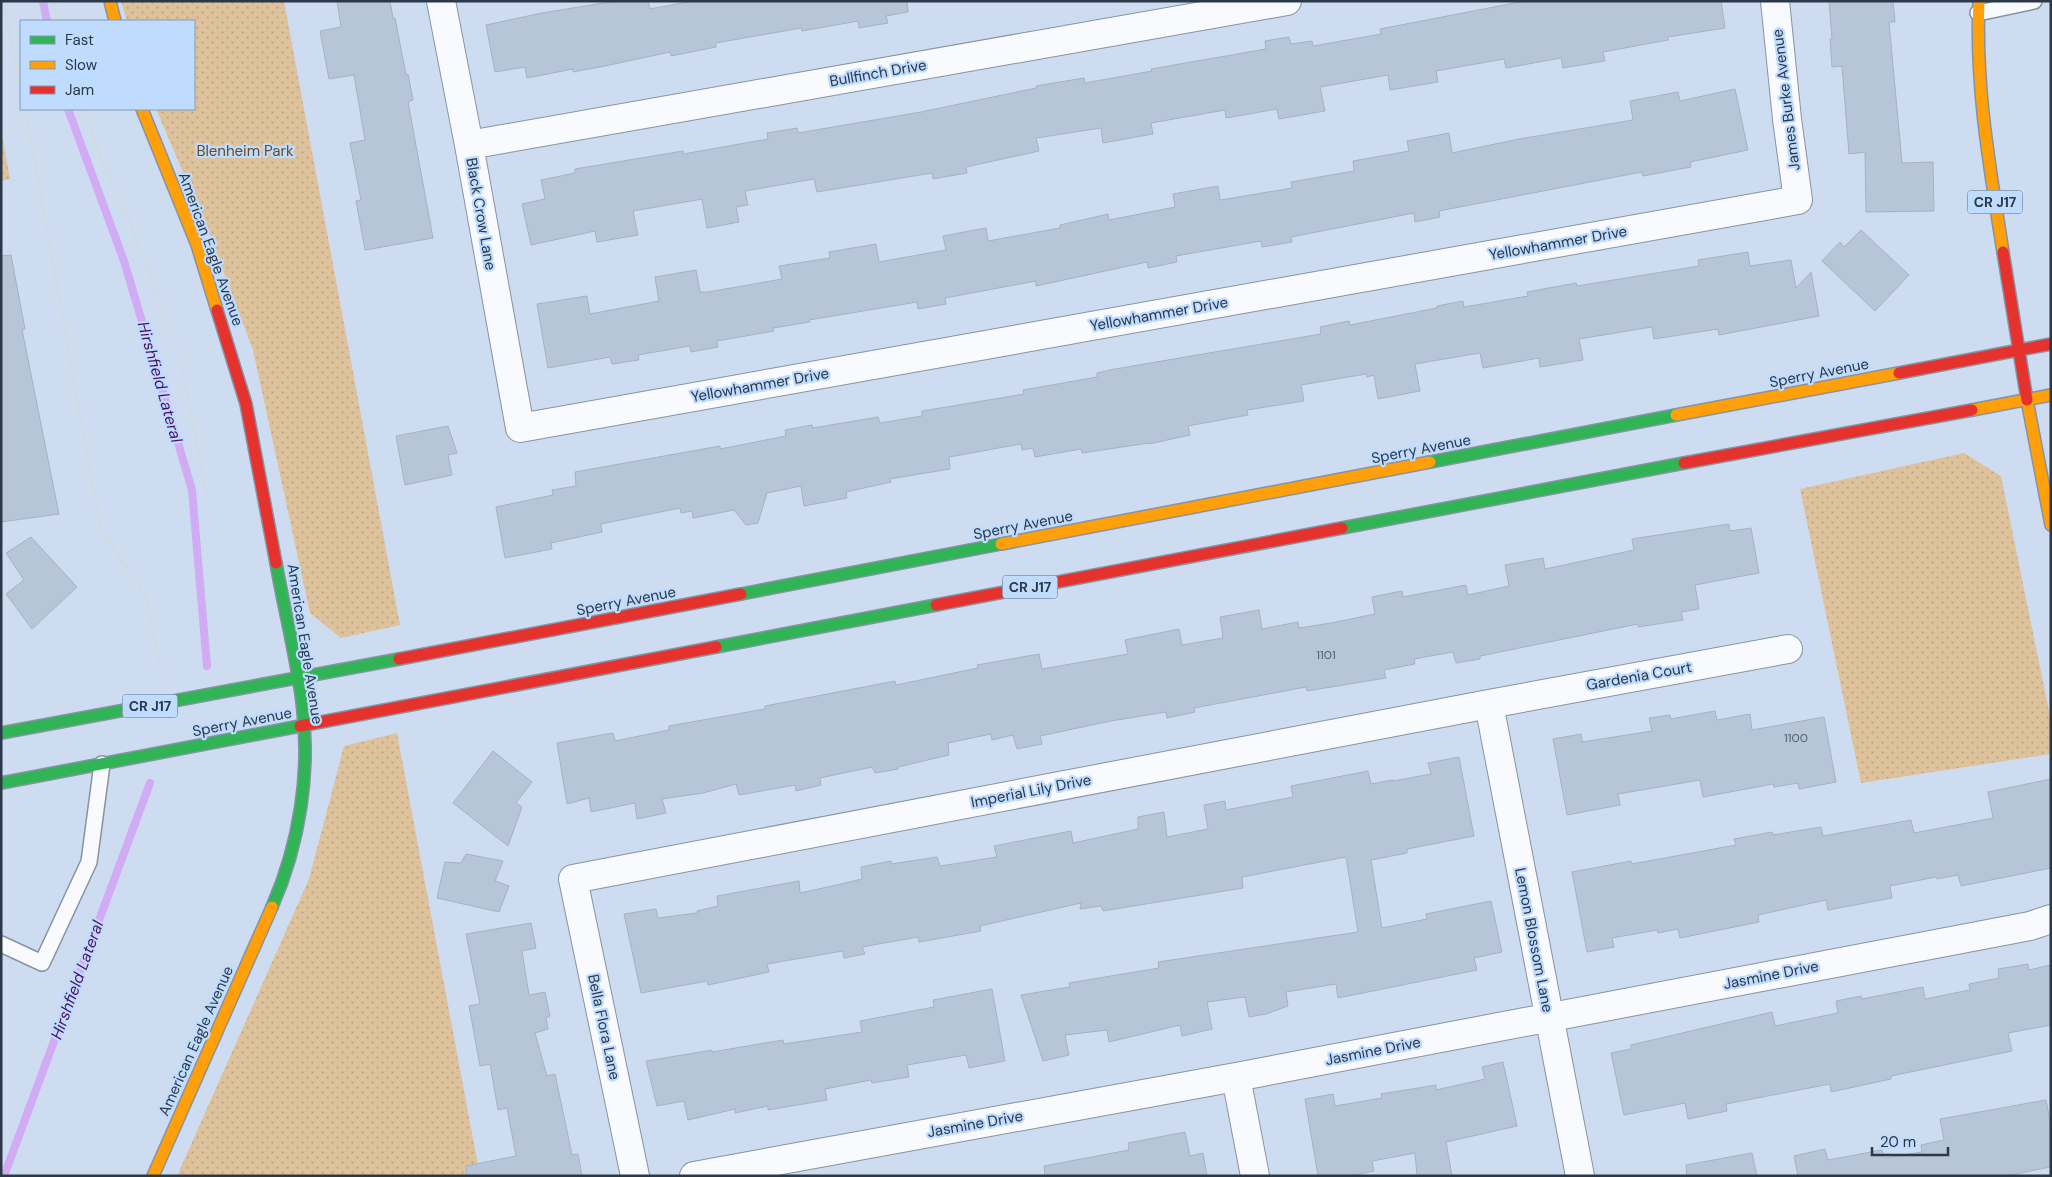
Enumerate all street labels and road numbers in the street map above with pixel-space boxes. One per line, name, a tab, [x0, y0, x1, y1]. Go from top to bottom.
street label: James Burke Avenue	[1767, 28, 1805, 172]
street label: Bullfinch Drive	[828, 55, 928, 91]
street label: Black Crow Lane	[461, 156, 501, 272]
street label: American Eagle Avenue	[174, 169, 248, 329]
road number: CR J17	[1968, 190, 2022, 213]
street label: Yellowhammer Drive	[1487, 221, 1629, 265]
street label: Yellowhammer Drive	[1088, 292, 1230, 336]
street label: Sperry Avenue	[1768, 354, 1870, 392]
street label: Yellowhammer Drive	[689, 363, 831, 407]
street label: Sperry Avenue	[1370, 430, 1472, 468]
street label: Sperry Avenue	[972, 506, 1074, 544]
street label: American Eagle Avenue	[282, 562, 328, 726]
road number: CR J17	[1002, 576, 1058, 598]
street label: Sperry Avenue	[575, 582, 677, 620]
street label: Gardenia Court	[1585, 657, 1693, 695]
road number: CR J17	[122, 694, 178, 718]
street label: Sperry Avenue	[191, 703, 293, 741]
street label: Imperial Lily Drive	[969, 770, 1093, 812]
street label: Lemon Blossom Lane	[1510, 866, 1558, 1014]
street label: Jasmine Drive	[1722, 956, 1820, 994]
street label: American Eagle Avenue	[154, 963, 238, 1119]
street label: Bella Flora Lane	[583, 972, 625, 1082]
street label: Jasmine Drive	[1324, 1032, 1422, 1070]
street label: Jasmine Drive	[926, 1106, 1024, 1142]

